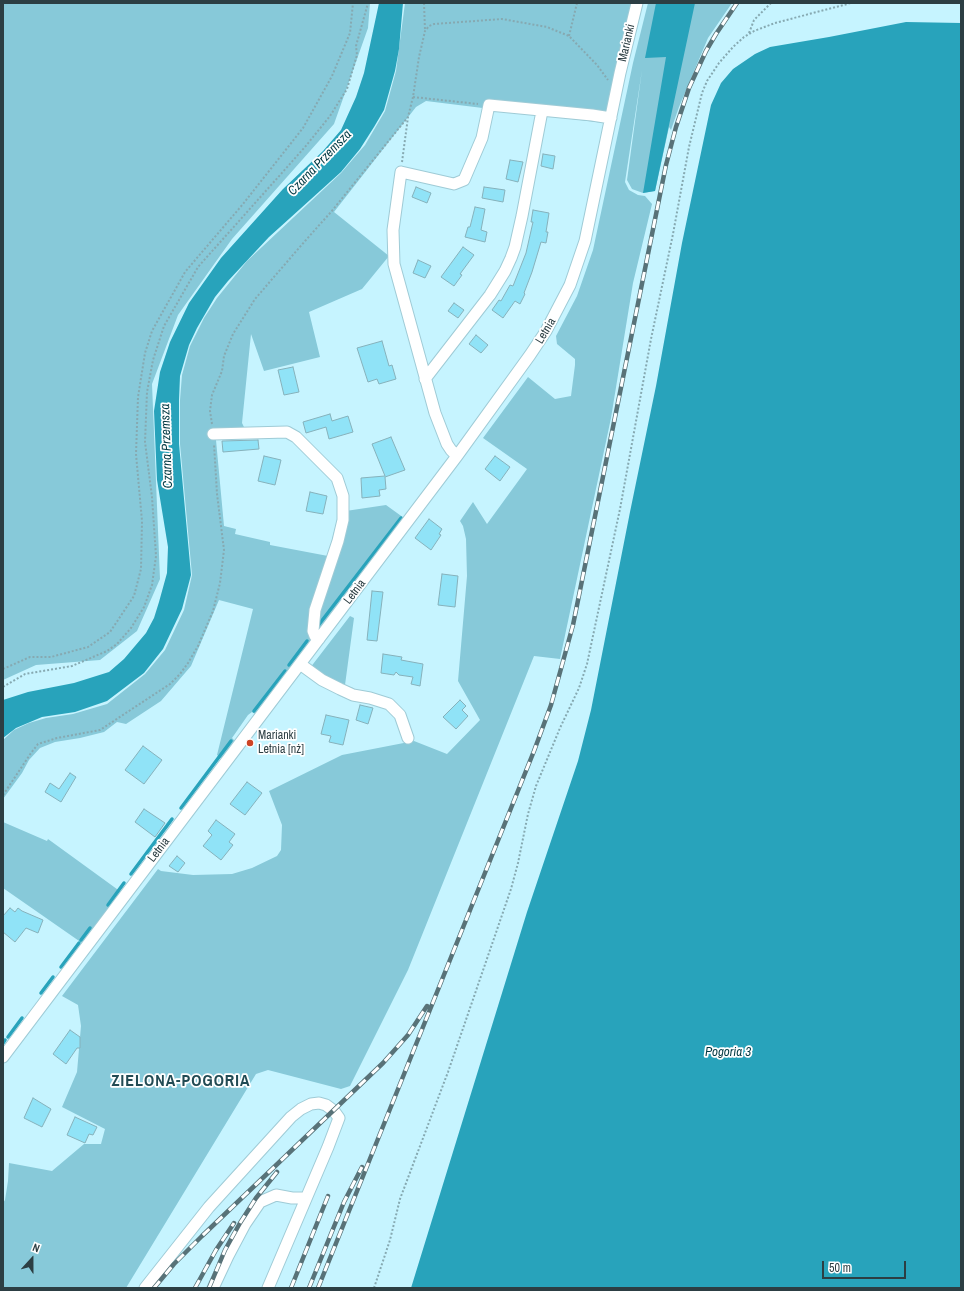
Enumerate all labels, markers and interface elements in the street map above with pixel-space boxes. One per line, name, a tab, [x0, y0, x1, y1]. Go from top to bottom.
street label: Marianki	[616, 23, 638, 63]
water label: Czarna Przemsza	[285, 127, 355, 199]
street label: Letnia	[533, 316, 559, 346]
water label: Czarna Przemsza	[158, 403, 176, 489]
street label: Letnia	[341, 577, 369, 607]
place label: Marianki Letnia [nż]	[258, 729, 304, 757]
marker: Marianki Letnia [nż]	[245, 738, 255, 748]
street label: Letnia	[145, 835, 173, 865]
water label: Pogoria 3	[705, 1045, 751, 1061]
district label: ZIELONA-POGORIA	[112, 1072, 250, 1092]
north arrow	[12, 1239, 52, 1279]
text: N	[31, 1240, 42, 1255]
scale bar	[824, 1253, 908, 1279]
text: 50 m	[829, 1260, 851, 1276]

